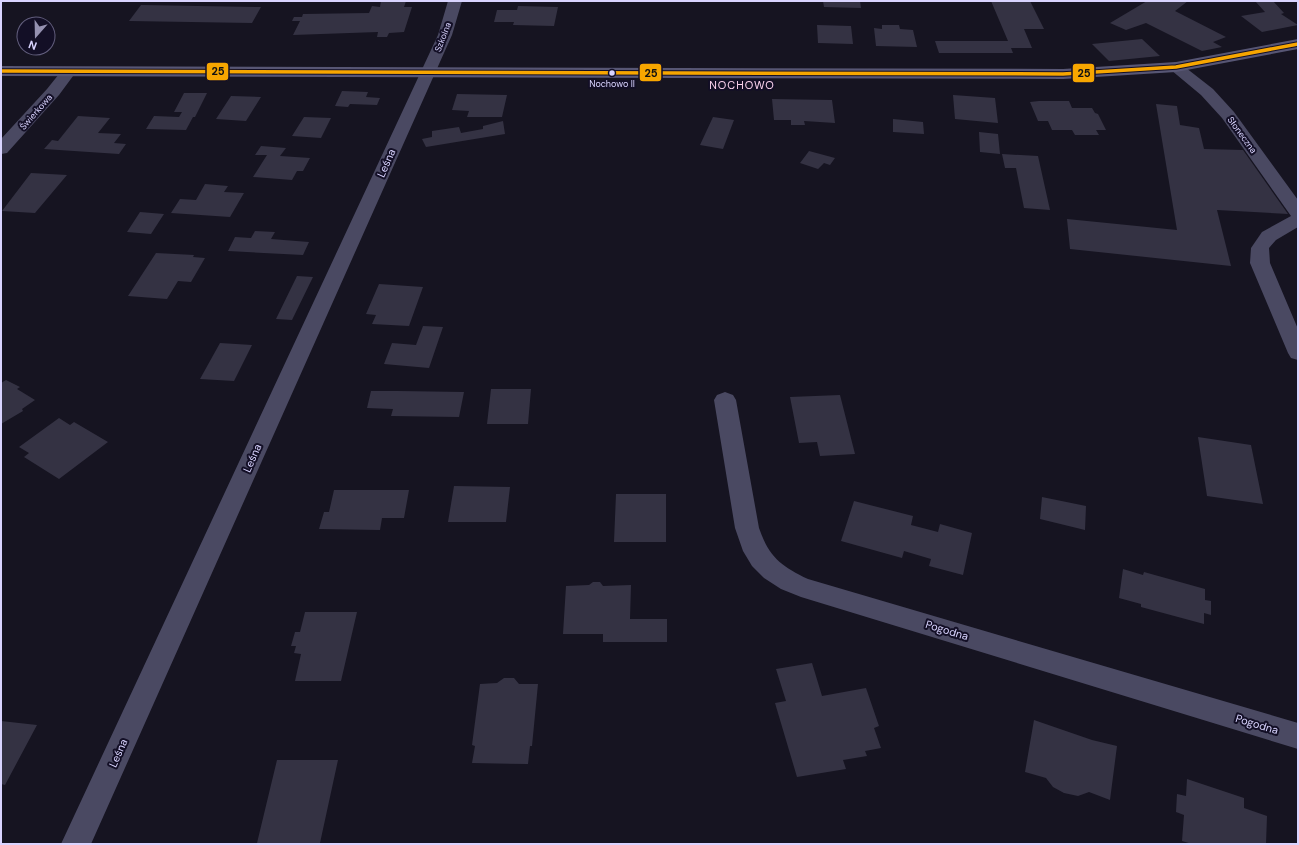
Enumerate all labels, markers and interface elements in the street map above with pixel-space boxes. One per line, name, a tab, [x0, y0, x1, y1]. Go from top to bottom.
north arrow	[16, 16, 56, 56]
street label: Szkolna	[432, 20, 454, 54]
text: N	[26, 37, 39, 53]
line badge: 25	[206, 62, 229, 81]
line badge: 25	[639, 63, 662, 82]
line badge: 25	[1072, 63, 1095, 83]
text: 25	[211, 64, 225, 78]
text: 25	[644, 66, 658, 80]
text: 25	[1077, 66, 1091, 80]
marker: Nochowo II	[607, 68, 617, 78]
place label: Nochowo II	[589, 78, 635, 90]
district label: NOCHOWO	[709, 78, 775, 92]
street label: Świerkowa	[16, 91, 55, 132]
street label: Słoneczna	[1225, 114, 1259, 156]
street label: Leśna	[374, 147, 398, 179]
street label: Leśna	[240, 442, 264, 474]
street label: Pogodna	[924, 617, 970, 643]
street label: Pogodna	[1234, 711, 1280, 737]
street label: Leśna	[106, 737, 130, 769]

